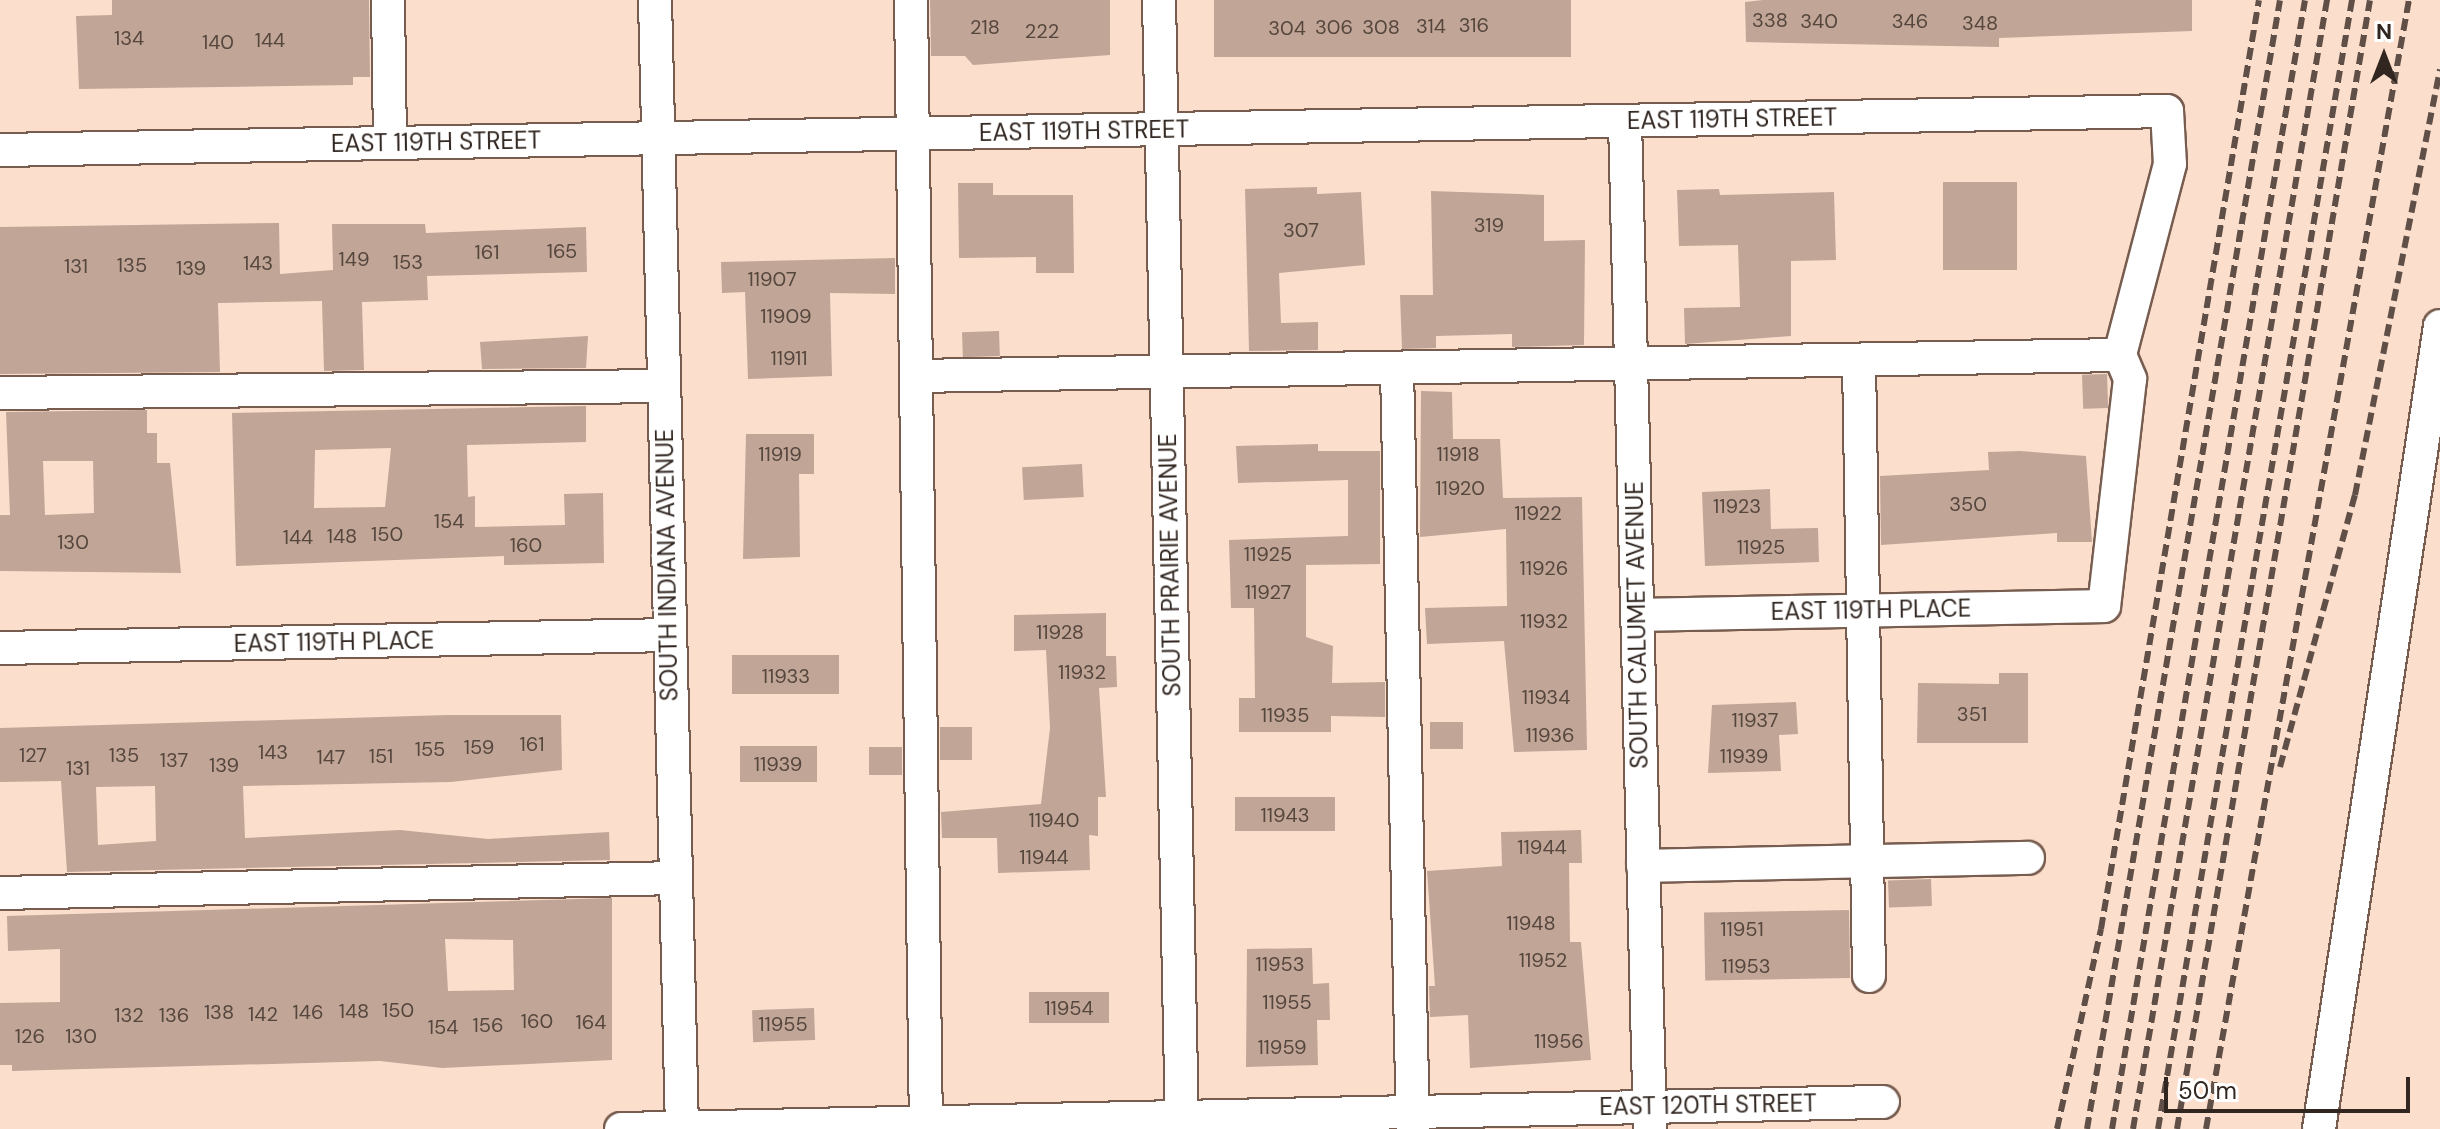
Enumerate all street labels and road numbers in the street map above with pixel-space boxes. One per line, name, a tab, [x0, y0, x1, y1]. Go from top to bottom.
street label: EAST 119TH STREET	[1627, 103, 1837, 135]
street label: EAST 119TH STREET	[979, 115, 1189, 147]
street label: EAST 119TH STREET	[331, 126, 541, 158]
street label: SOUTH INDIANA AVENUE	[650, 428, 684, 702]
street label: SOUTH PRAIRIE AVENUE	[1153, 433, 1187, 697]
street label: SOUTH CALUMET AVENUE	[1620, 481, 1654, 769]
street label: EAST 119TH PLACE	[1770, 594, 1972, 626]
street label: EAST 119TH PLACE	[233, 626, 435, 658]
street label: EAST 120TH STREET	[1599, 1089, 1817, 1121]

